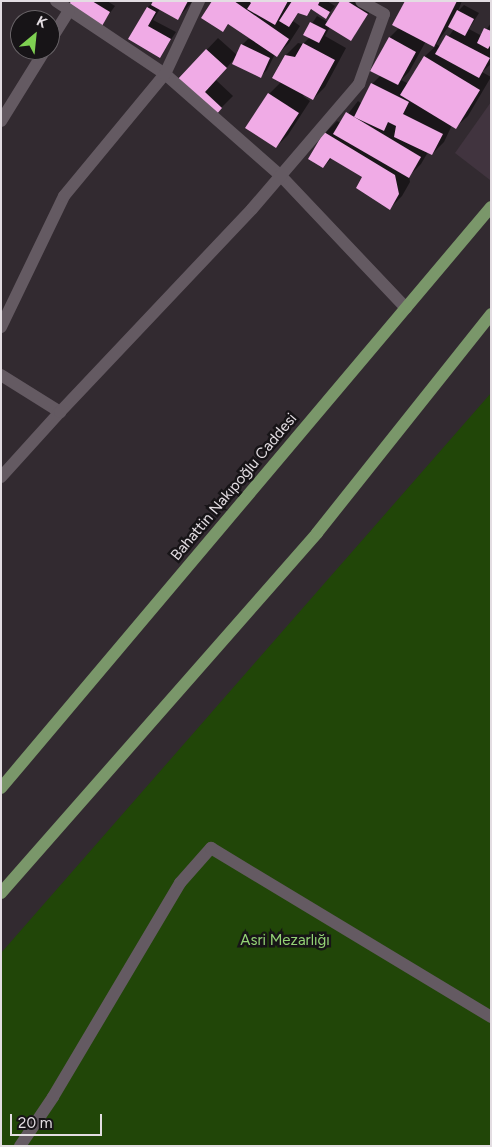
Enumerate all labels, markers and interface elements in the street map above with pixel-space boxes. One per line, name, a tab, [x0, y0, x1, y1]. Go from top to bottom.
north arrow	[10, 10, 60, 60]
text: K	[34, 12, 50, 32]
street label: Bahattin Nakıpoğlu Caddesi	[167, 410, 301, 564]
park label: Asri Mezarlığı	[240, 932, 330, 950]
scale bar	[12, 1104, 105, 1136]
text: 20 m	[18, 1114, 52, 1132]

